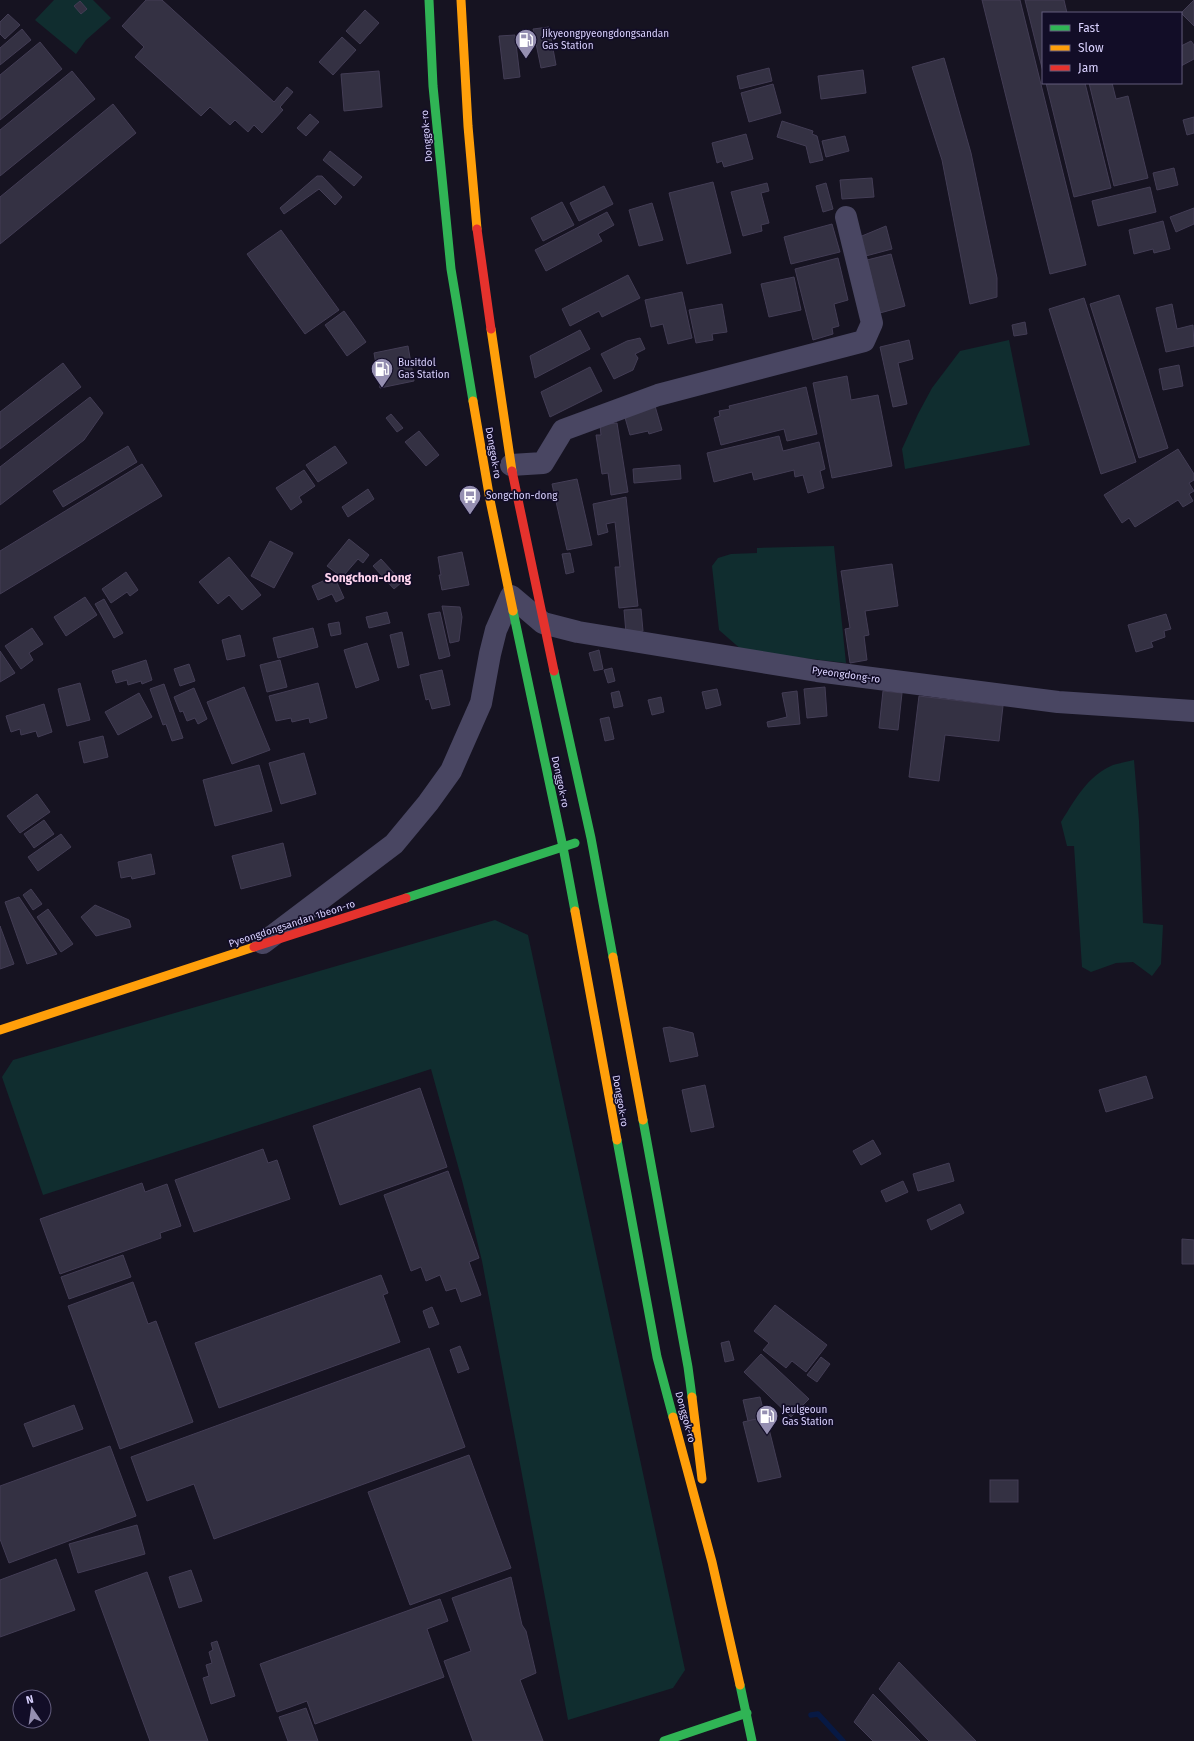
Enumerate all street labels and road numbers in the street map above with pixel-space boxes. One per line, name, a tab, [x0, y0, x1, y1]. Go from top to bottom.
street label: Donggok-ro	[419, 109, 435, 163]
street label: Donggok-ro	[483, 426, 503, 480]
street label: Pyeongdong-ro	[811, 664, 881, 686]
street label: Donggok-ro	[549, 755, 571, 809]
street label: Pyeongdongsandan 1beon-ro	[227, 898, 357, 950]
street label: Donggok-ro	[610, 1074, 630, 1128]
street label: Donggok-ro	[672, 1390, 698, 1444]

